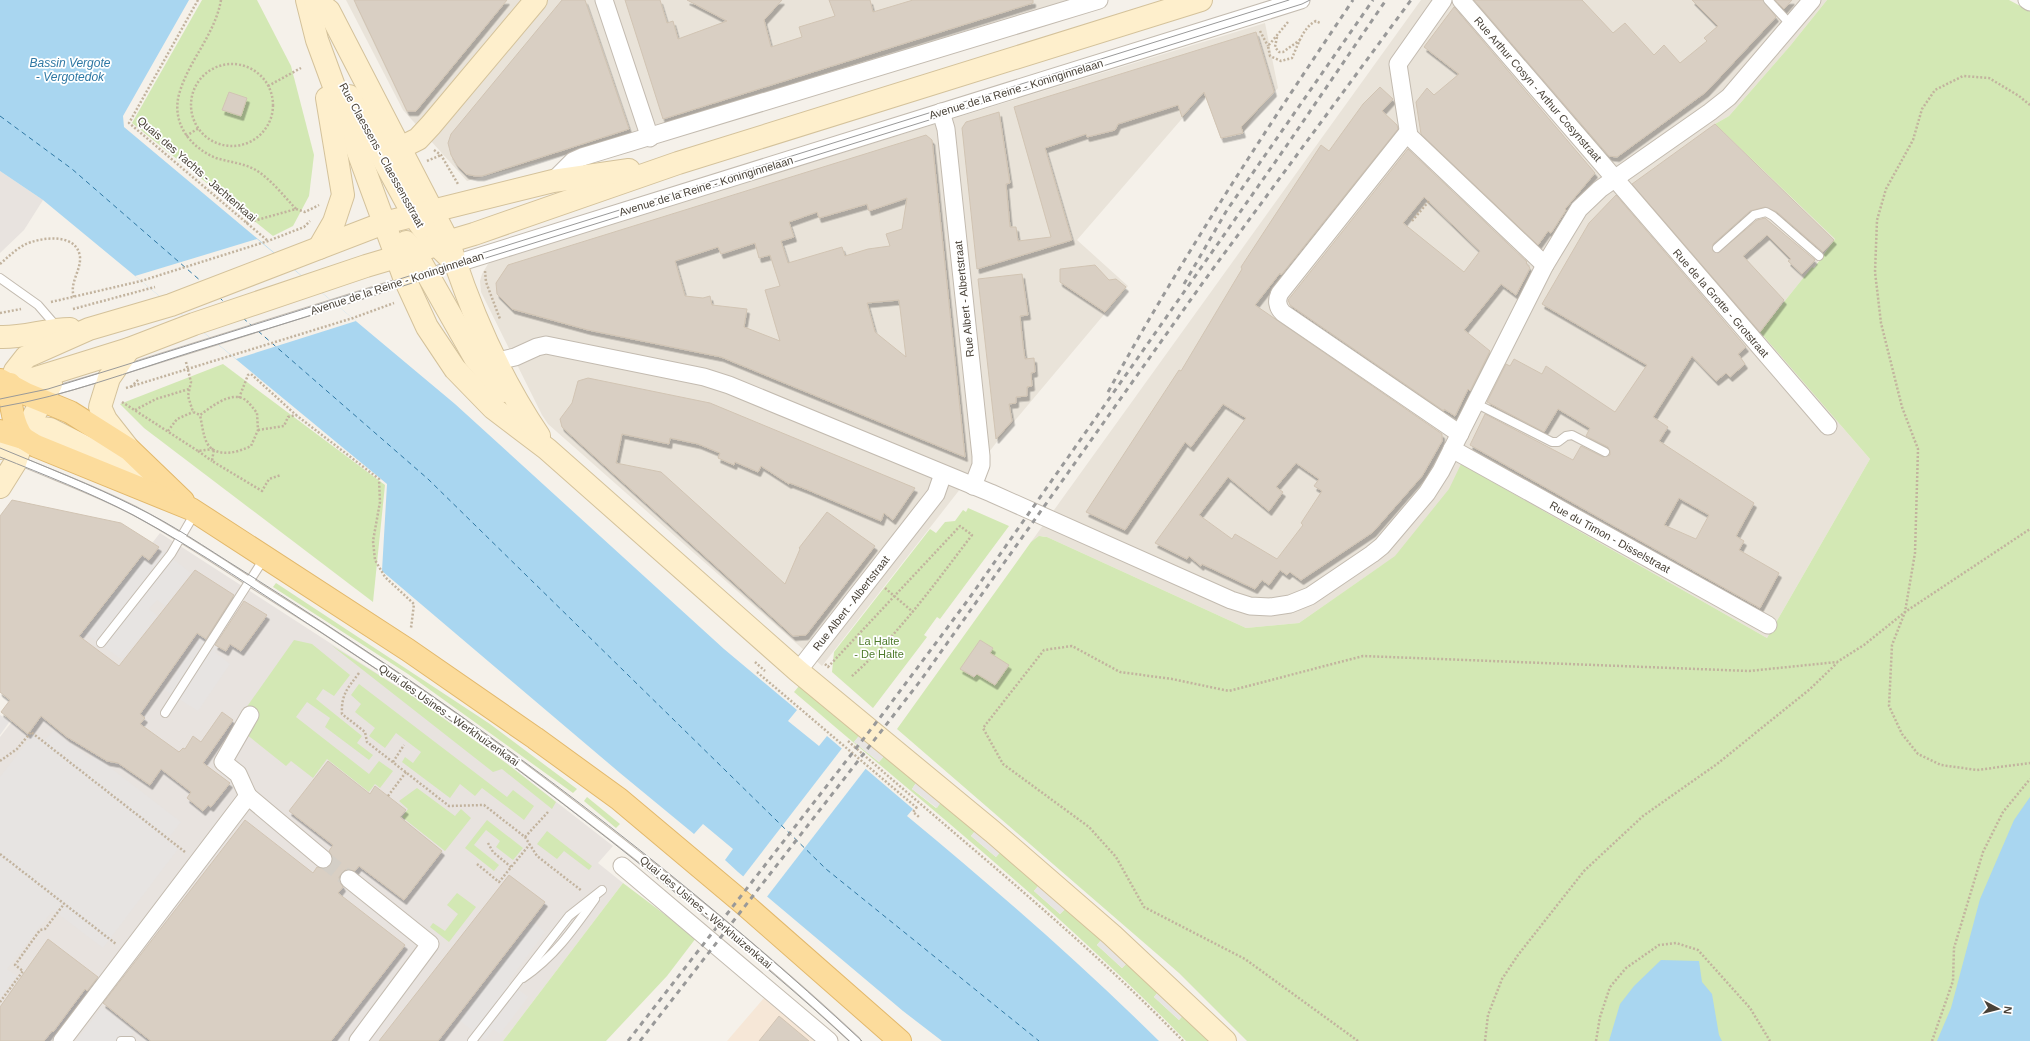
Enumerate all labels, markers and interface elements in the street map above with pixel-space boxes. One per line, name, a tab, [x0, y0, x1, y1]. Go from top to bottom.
street label: Rue Arthur Cosyn - Arthur Cosynstraat	[1472, 14, 1604, 164]
water label: Bassin Vergote - Vergotedok	[30, 56, 111, 84]
street label: Avenue de la Reine - Koninginnelaan	[927, 57, 1105, 121]
street label: Rue Claessens - Claessensstraat	[337, 81, 427, 229]
street label: Quais des Yachts - Jachtenkaai	[135, 114, 259, 224]
street label: Avenue de la Reine - Koninginnelaan	[617, 154, 795, 218]
street label: Rue Albert - Albertstraat	[952, 240, 976, 358]
street label: Rue de la Grotte - Grotstraat	[1671, 246, 1771, 360]
street label: Avenue de la Reine - Koninginnelaan	[309, 249, 485, 317]
street label: Rue du Timon - Disselstraat	[1548, 499, 1672, 575]
street label: Rue Albert - Albertstraat	[810, 553, 892, 653]
park label: La Halte - De Halte	[854, 635, 904, 660]
street label: Quai des Usines - Werkhuizenkaai	[377, 662, 521, 768]
street label: Quai des Usines - Werkhuizenkaai	[638, 853, 774, 971]
north arrow	[1978, 989, 2018, 1029]
text: N	[2001, 1006, 2014, 1015]

